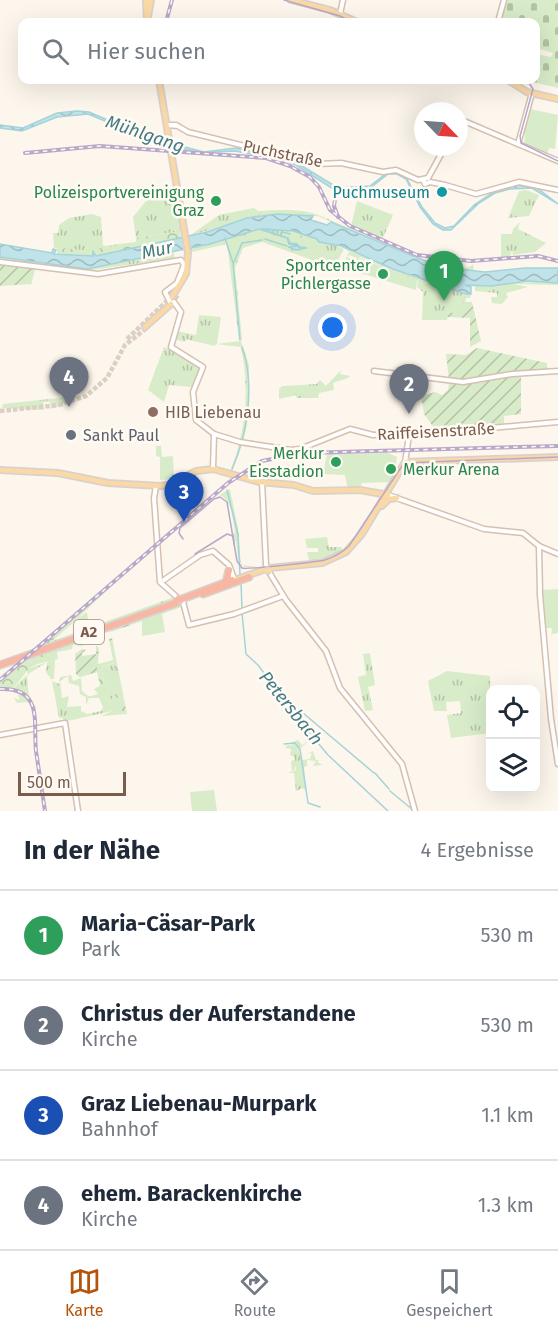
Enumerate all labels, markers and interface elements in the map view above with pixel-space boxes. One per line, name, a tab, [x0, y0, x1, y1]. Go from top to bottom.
search box	[18, 18, 540, 84]
icon: search	[39, 35, 72, 68]
text: Hier suchen	[87, 38, 206, 65]
north arrow	[414, 102, 468, 156]
water label: Mühlgang	[103, 110, 187, 158]
street label: Puchstraße	[241, 136, 324, 171]
place label: Polizeisportvereinigung Graz	[34, 183, 205, 220]
place label: Puchmuseum	[333, 183, 430, 202]
marker: Puchmuseum	[435, 185, 449, 199]
marker: Polizeisportvereinigung Graz	[209, 194, 223, 208]
water label: Mur	[139, 236, 176, 264]
pin: 1	[424, 252, 464, 301]
place label: Sportcenter Pichlergasse	[281, 256, 372, 293]
marker: Sportcenter Pichlergasse	[376, 267, 390, 281]
your location	[318, 313, 347, 342]
pin: 4	[50, 358, 88, 407]
pin: 2	[390, 364, 428, 414]
place label: HIB Liebenau	[165, 403, 261, 422]
marker: HIB Liebenau	[146, 405, 160, 419]
street label: Raiffeisenstraße	[377, 419, 495, 444]
place label: Sankt Paul	[83, 426, 159, 445]
marker: Sankt Paul	[64, 428, 78, 442]
place label: Merkur Eisstadion	[249, 444, 325, 481]
marker: Merkur Eisstadion	[329, 455, 343, 469]
place label: Merkur Arena	[403, 460, 500, 479]
marker: Merkur Arena	[384, 462, 398, 476]
pin: 3	[164, 472, 204, 522]
road number: A2	[74, 620, 104, 644]
water label: Petersbach	[254, 667, 328, 749]
map controls	[486, 685, 540, 793]
button: locate	[486, 685, 540, 739]
button: layers	[486, 739, 540, 793]
scale bar	[18, 769, 126, 796]
text: 500 m	[27, 773, 71, 792]
text: In der Nähe	[24, 835, 160, 866]
text: 4 Ergebnisse	[421, 838, 534, 862]
text: Maria-Cäsar-Park	[81, 910, 255, 937]
text: 1	[39, 923, 48, 947]
text: 530 m	[481, 923, 534, 947]
text: Park	[81, 937, 120, 961]
text: Christus der Auferstandene	[81, 1000, 356, 1027]
text: 2	[38, 1013, 49, 1037]
text: 530 m	[481, 1013, 534, 1037]
text: Kirche	[81, 1027, 138, 1051]
text: Graz Liebenau-Murpark	[81, 1090, 316, 1117]
text: 3	[38, 1103, 49, 1127]
text: 1.1 km	[481, 1103, 534, 1127]
text: Bahnhof	[81, 1117, 158, 1141]
text: ehem. Barackenkirche	[81, 1180, 302, 1207]
text: 4	[38, 1193, 49, 1217]
text: 1.3 km	[478, 1193, 534, 1217]
text: Kirche	[81, 1207, 138, 1231]
tab: Karte	[65, 1265, 104, 1320]
tab: Route	[234, 1265, 276, 1320]
tab: Gespeichert	[406, 1265, 493, 1320]

